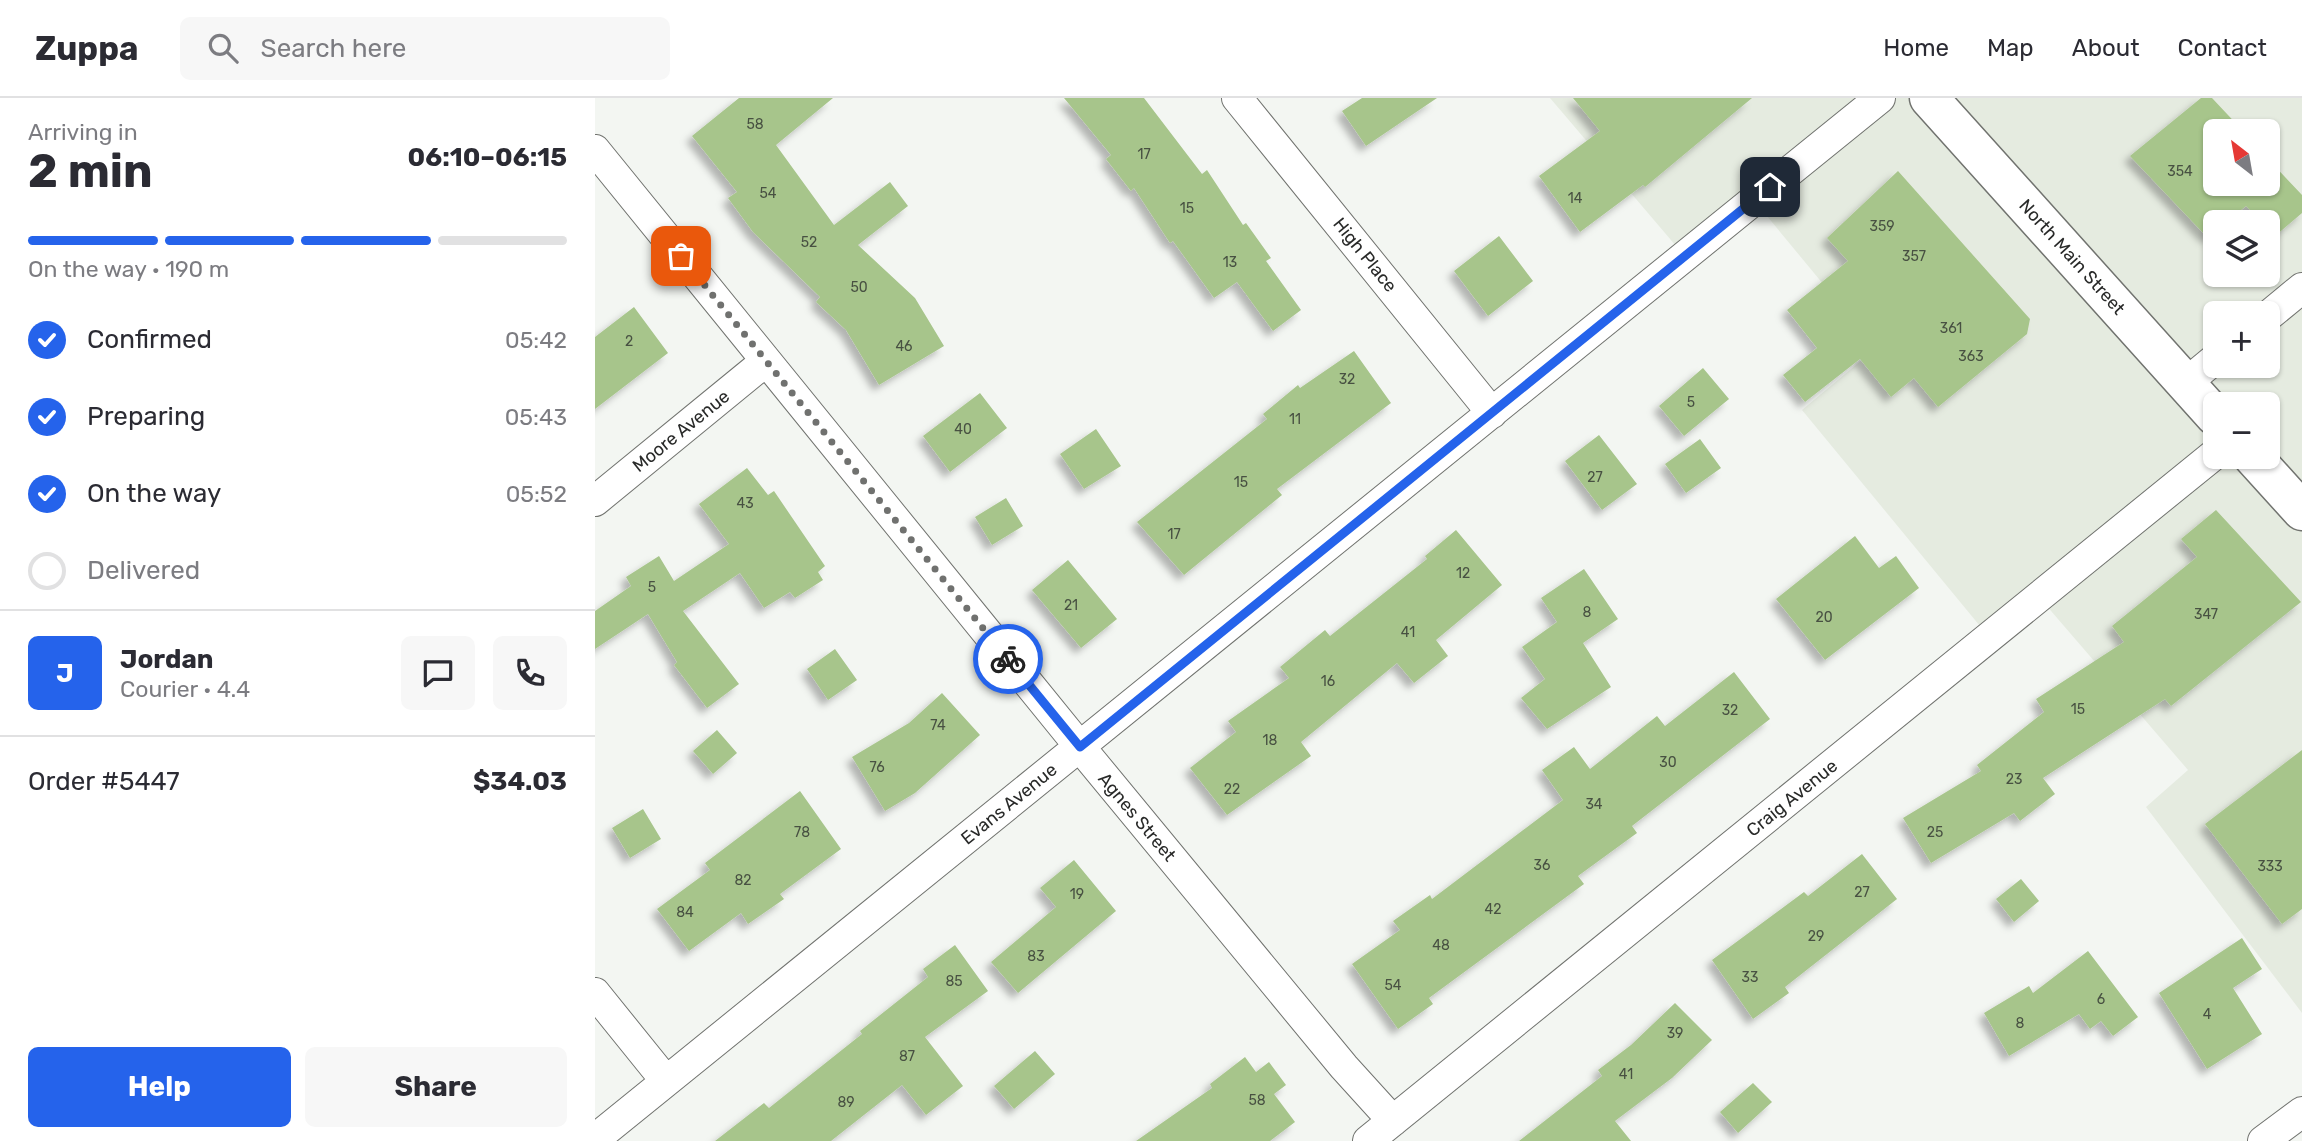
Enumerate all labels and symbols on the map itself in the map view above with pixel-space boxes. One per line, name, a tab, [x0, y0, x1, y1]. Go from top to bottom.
house number: 58	[746, 116, 764, 133]
north arrow	[2203, 119, 2280, 196]
house number: 17	[1137, 146, 1151, 163]
pin	[1740, 157, 1800, 217]
house number: 354	[2167, 163, 2193, 180]
house number: 54	[759, 185, 777, 202]
house number: 14	[1568, 190, 1583, 207]
street label: North Main Street	[2014, 195, 2130, 319]
house number: 15	[1180, 200, 1194, 217]
street label: High Place	[1328, 213, 1402, 297]
house number: 359	[1869, 218, 1895, 235]
pin	[651, 226, 711, 286]
house number: 52	[801, 234, 817, 251]
house number: 357	[1902, 248, 1926, 265]
house number: 13	[1223, 254, 1237, 271]
house number: 50	[850, 279, 868, 296]
house number: 361	[1940, 320, 1962, 337]
house number: 2	[625, 333, 633, 350]
house number: 46	[895, 338, 913, 355]
house number: 363	[1958, 348, 1984, 365]
house number: 32	[1339, 371, 1355, 388]
street label: Moore Avenue	[628, 385, 734, 477]
house number: 5	[1687, 394, 1695, 411]
house number: 11	[1289, 411, 1301, 428]
house number: 40	[954, 421, 972, 438]
house number: 27	[1587, 469, 1603, 486]
house number: 15	[1234, 474, 1248, 491]
house number: 43	[736, 495, 754, 512]
house number: 17	[1167, 526, 1181, 543]
house number: 12	[1456, 565, 1470, 582]
house number: 5	[648, 579, 656, 596]
house number: 21	[1064, 597, 1078, 614]
house number: 8	[1583, 604, 1592, 621]
house number: 347	[2194, 606, 2218, 623]
house number: 20	[1815, 609, 1833, 626]
courier	[973, 624, 1043, 694]
house number: 41	[1401, 624, 1415, 641]
house number: 16	[1321, 673, 1335, 690]
house number: 15	[2071, 701, 2085, 718]
house number: 32	[1722, 702, 1738, 719]
house number: 74	[930, 717, 946, 734]
house number: 18	[1263, 732, 1278, 749]
house number: 30	[1659, 754, 1677, 771]
street label: Craig Avenue	[1742, 755, 1842, 841]
house number: 76	[869, 759, 885, 776]
street label: Evans Avenue	[957, 759, 1061, 849]
street label: Agnes Street	[1093, 768, 1181, 866]
house number: 23	[2006, 771, 2022, 788]
house number: 22	[1224, 781, 1240, 798]
house number: 34	[1585, 796, 1603, 813]
house number: 78	[794, 824, 810, 841]
house number: 25	[1927, 824, 1943, 841]
house number: 36	[1534, 857, 1550, 874]
house number: 333	[2257, 858, 2283, 875]
house number: 82	[734, 872, 752, 889]
house number: 27	[1854, 884, 1870, 901]
house number: 19	[1070, 886, 1084, 903]
house number: 42	[1485, 901, 1501, 918]
house number: 84	[676, 904, 694, 921]
house number: 29	[1808, 928, 1824, 945]
house number: 48	[1432, 937, 1450, 954]
house number: 83	[1027, 948, 1045, 965]
house number: 33	[1742, 969, 1758, 986]
house number: 85	[945, 973, 963, 990]
house number: 54	[1384, 977, 1402, 994]
house number: 6	[2097, 991, 2105, 1008]
house number: 4	[2203, 1006, 2212, 1023]
house number: 8	[2016, 1015, 2025, 1032]
house number: 39	[1667, 1025, 1683, 1042]
house number: 87	[899, 1048, 915, 1065]
house number: 41	[1619, 1066, 1633, 1083]
house number: 58	[1248, 1092, 1266, 1109]
house number: 89	[837, 1094, 855, 1111]

